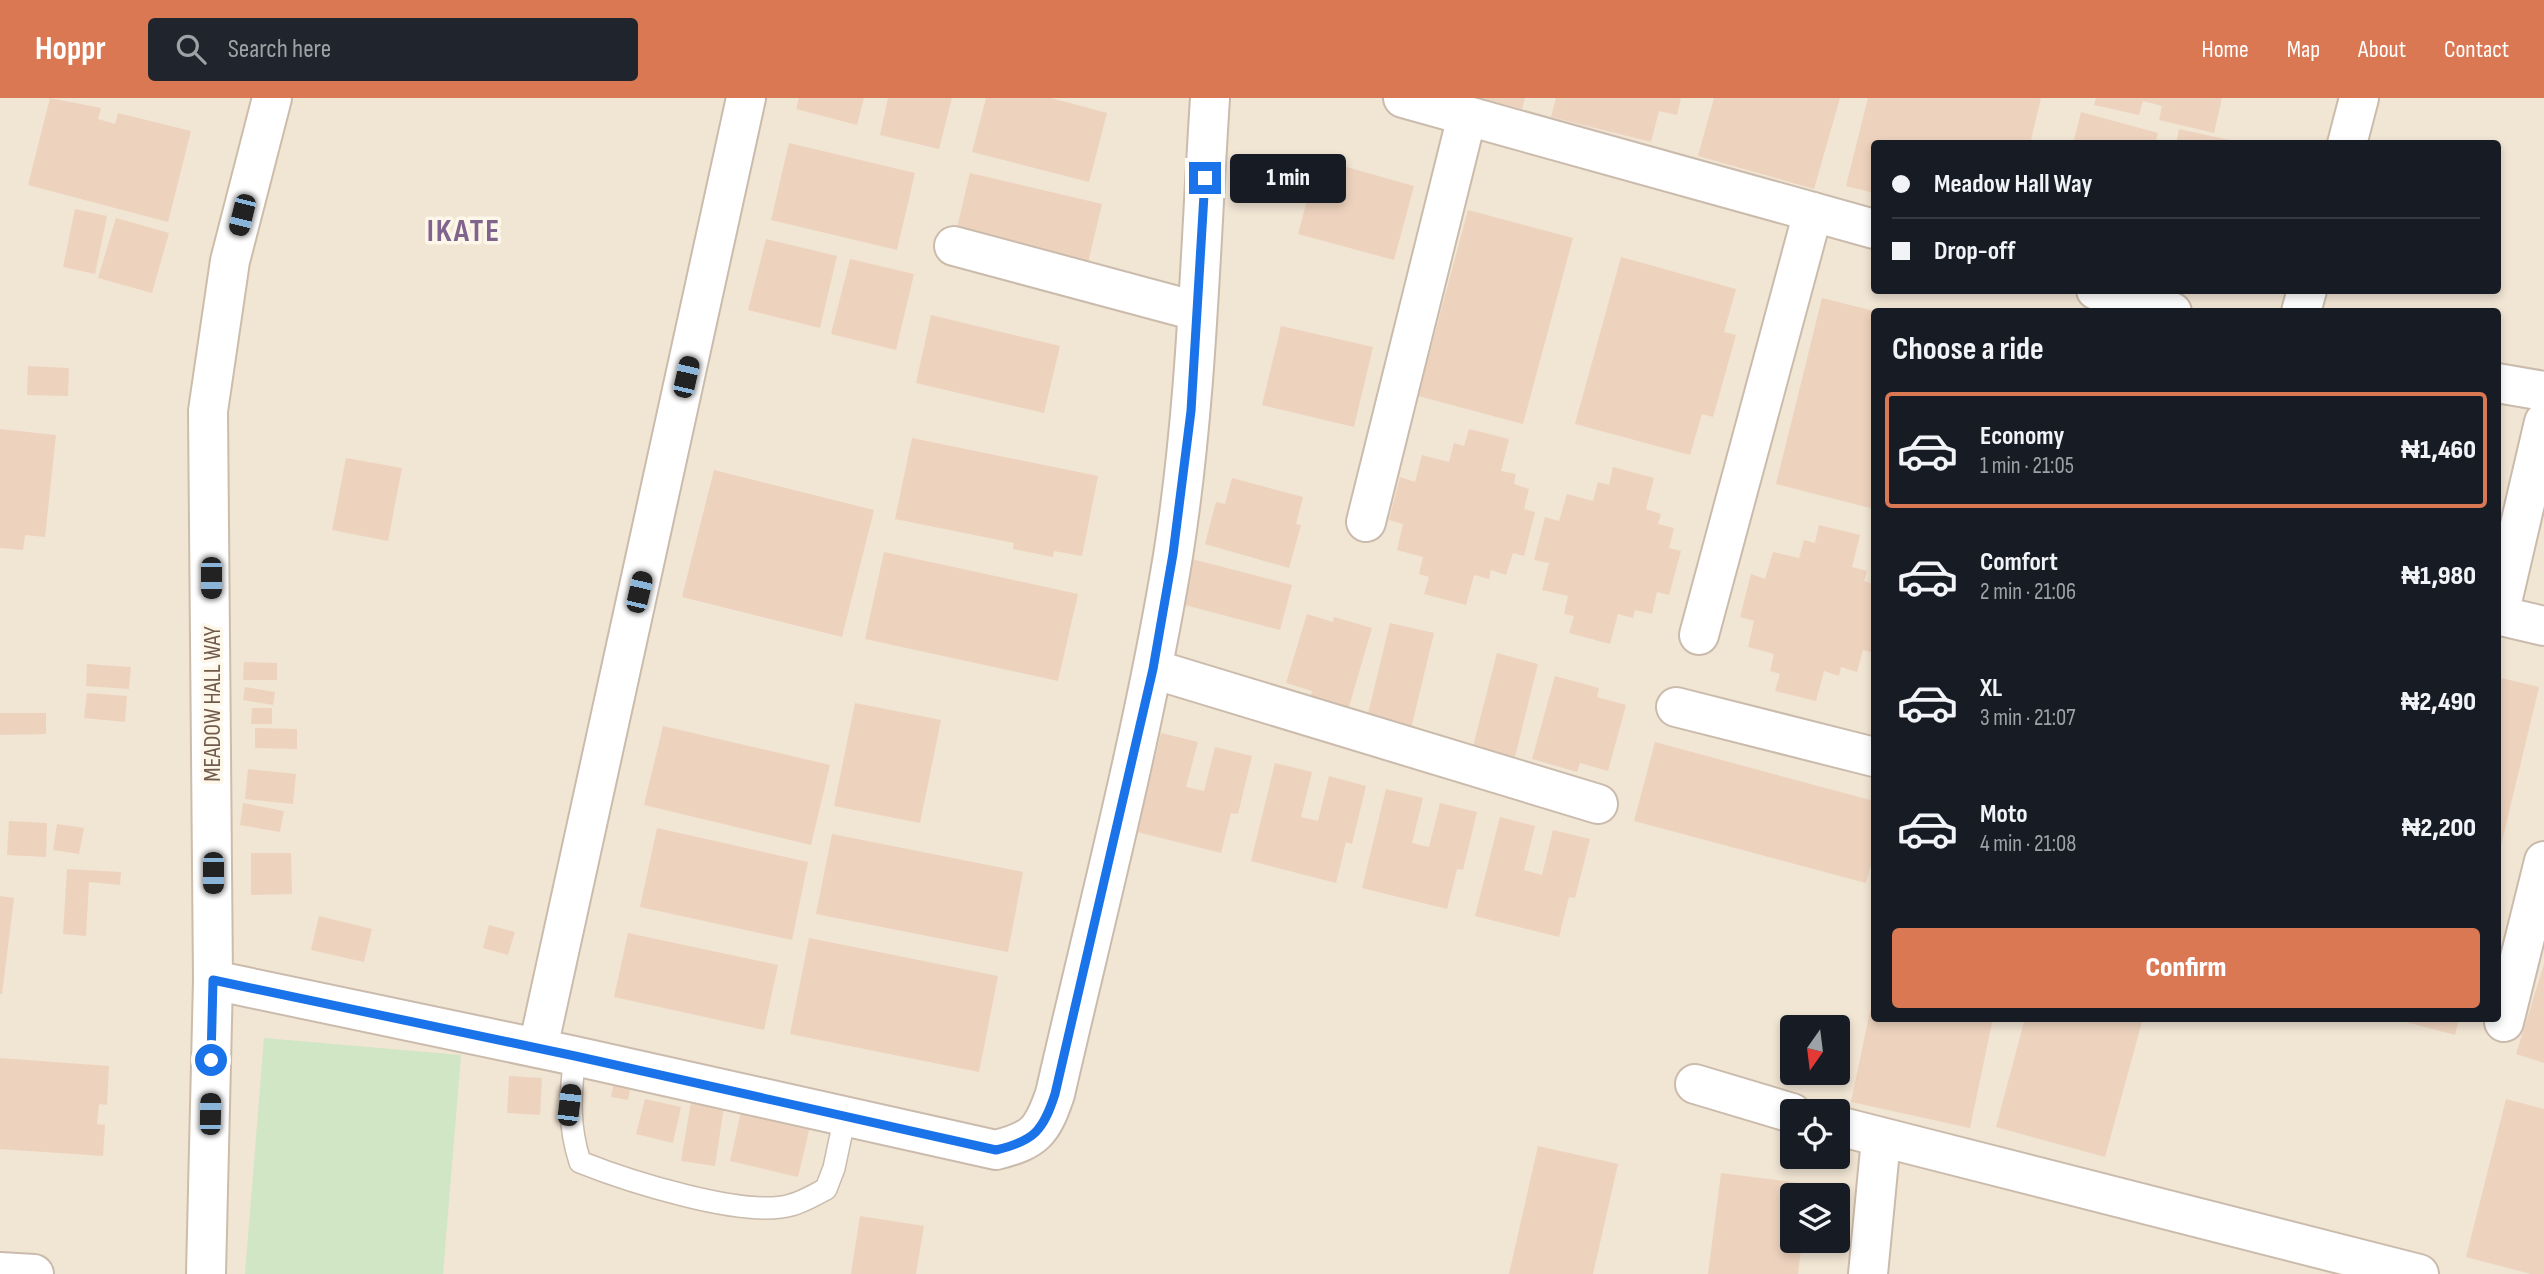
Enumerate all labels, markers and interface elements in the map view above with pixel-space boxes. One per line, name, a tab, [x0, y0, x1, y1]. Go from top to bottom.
search box	[148, 18, 638, 81]
text: Hoppr	[35, 29, 106, 69]
icon: search	[172, 30, 210, 68]
text: Search here	[228, 34, 331, 65]
text: Home	[2201, 35, 2249, 64]
text: Map	[2287, 35, 2320, 64]
text: About	[2358, 35, 2406, 64]
text: Contact	[2444, 35, 2509, 64]
callout: 1 min	[1230, 154, 1345, 202]
route end	[1189, 162, 1221, 194]
text: 1 min	[1266, 164, 1310, 192]
text: Meadow Hall Way	[1934, 169, 2092, 200]
car	[227, 192, 258, 238]
district label: IKATE	[427, 212, 501, 251]
text: Drop-off	[1934, 236, 2015, 267]
text: Choose a ride	[1892, 330, 2044, 369]
car	[672, 354, 701, 400]
icon: car	[1896, 419, 1959, 482]
text: Economy	[1980, 421, 2064, 452]
text: ₦1,460	[2401, 435, 2476, 466]
text: 1 min · 21:05	[1980, 452, 2074, 480]
icon: car	[1896, 545, 1959, 608]
text: Comfort	[1980, 547, 2058, 578]
car	[201, 557, 222, 599]
text: ₦1,980	[2401, 561, 2476, 592]
car	[625, 569, 654, 615]
text: 2 min · 21:06	[1980, 578, 2076, 606]
street label: MEADOW HALL WAY	[198, 626, 227, 782]
icon: car	[1896, 671, 1959, 734]
text: XL	[1980, 673, 2002, 704]
text: ₦2,490	[2401, 687, 2476, 718]
text: 3 min · 21:07	[1980, 704, 2075, 732]
icon: car	[1896, 797, 1959, 860]
text: Moto	[1980, 799, 2028, 830]
text: ₦2,200	[2402, 813, 2476, 844]
text: 4 min · 21:08	[1980, 830, 2076, 858]
car	[203, 852, 224, 894]
button: Confirm	[1892, 928, 2480, 1008]
north arrow	[1780, 1015, 1850, 1085]
map controls	[1780, 1015, 1850, 1253]
route start	[195, 1044, 227, 1076]
car	[557, 1083, 582, 1127]
car	[200, 1093, 221, 1135]
button: locate	[1780, 1099, 1850, 1169]
button: layers	[1780, 1183, 1850, 1253]

